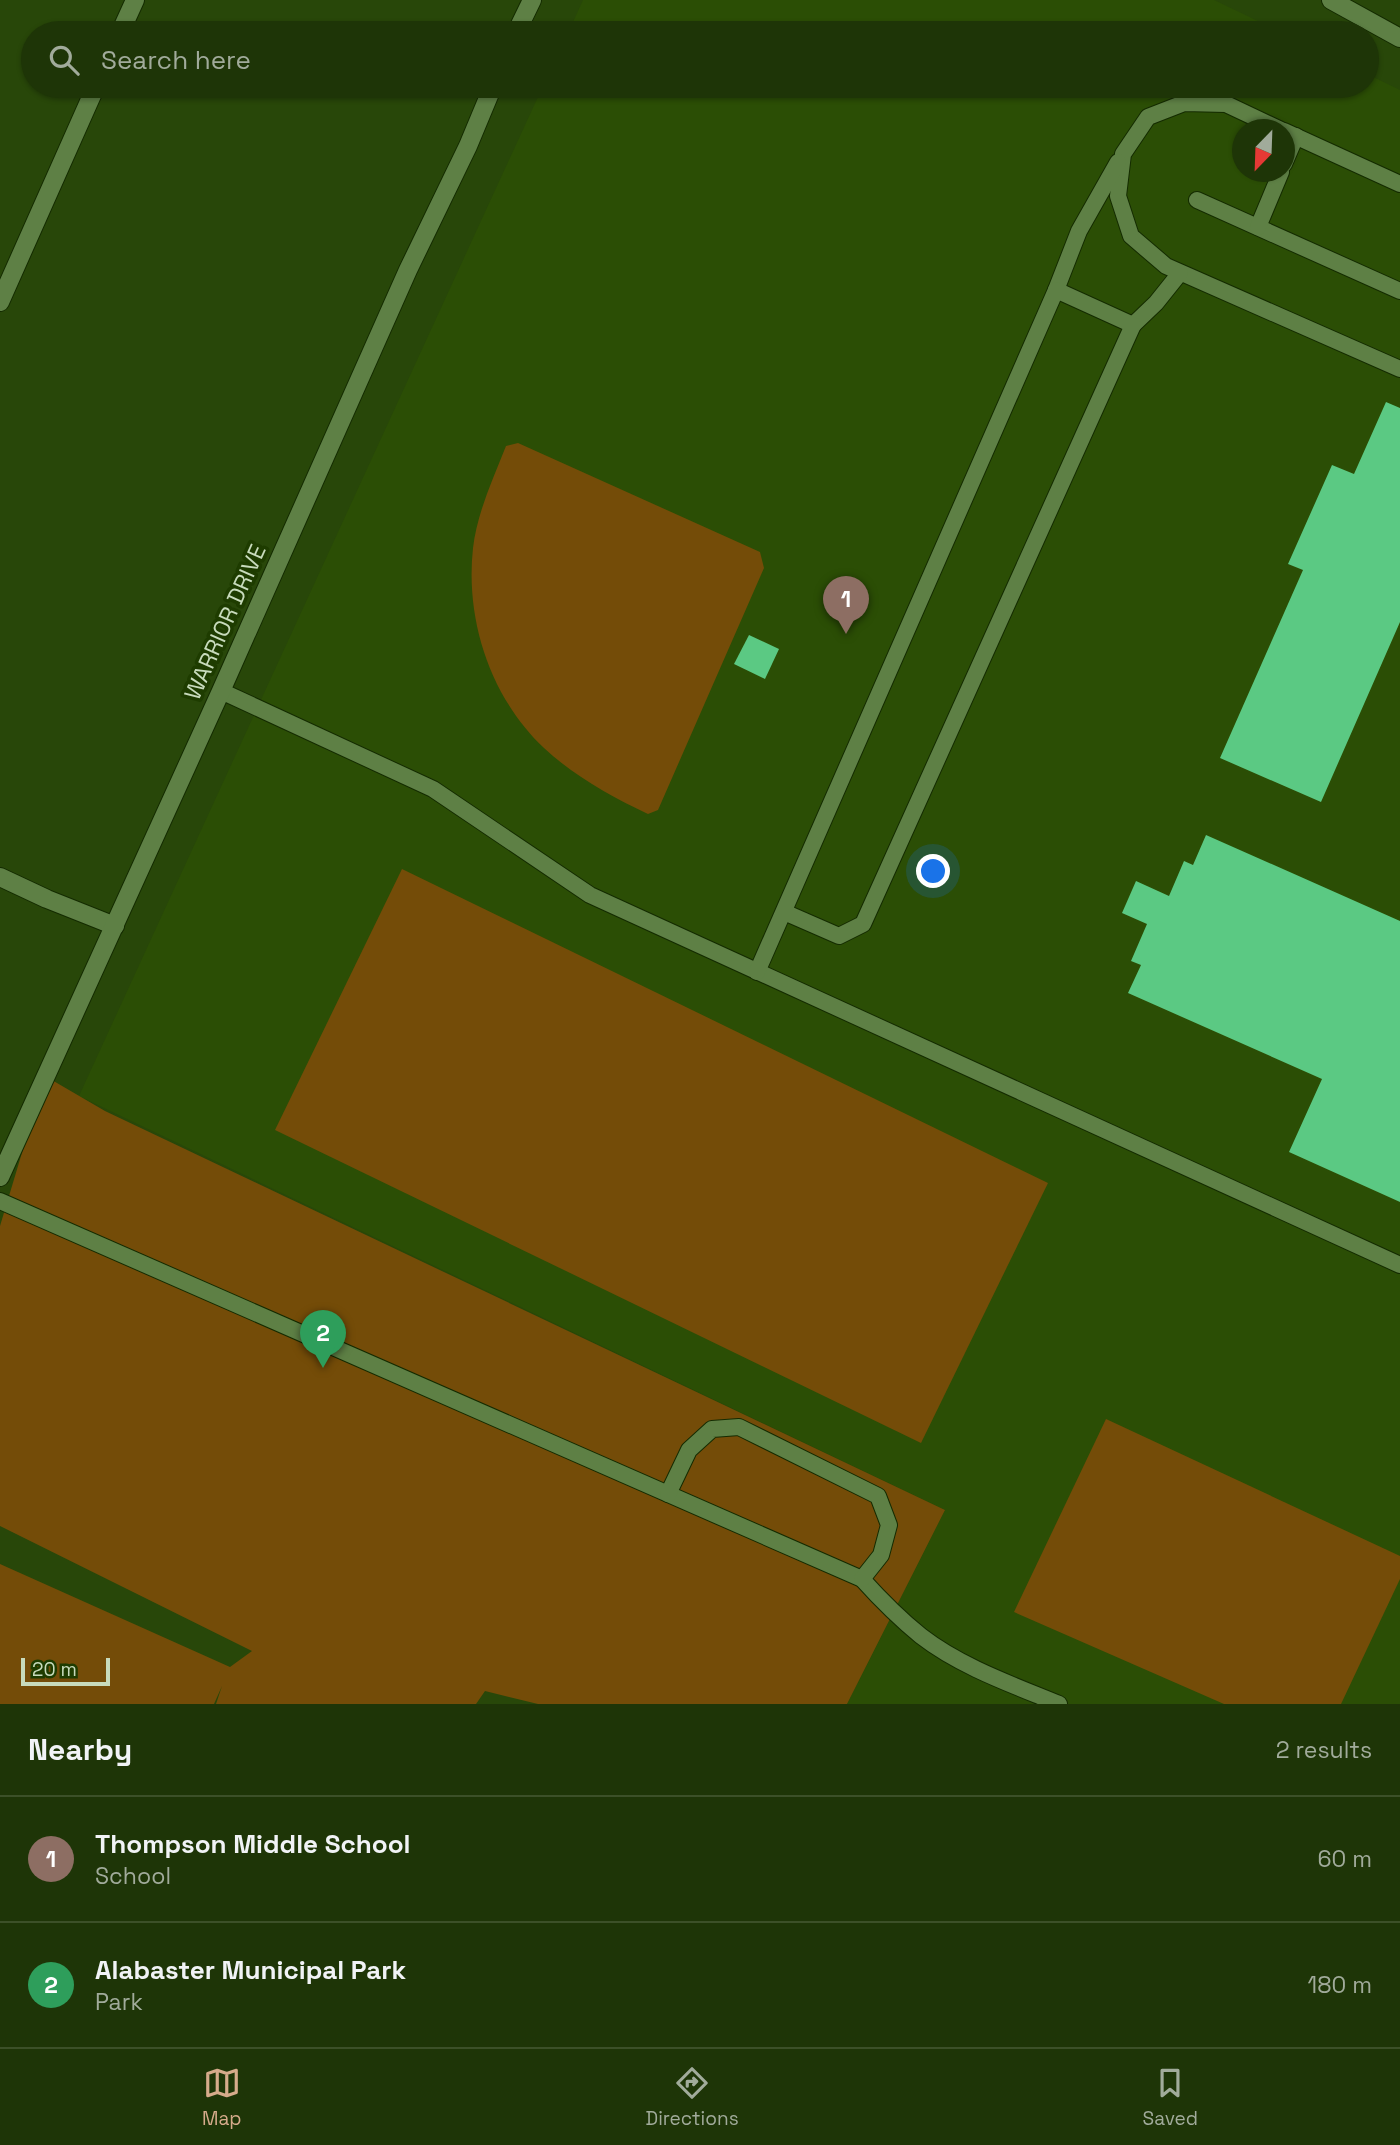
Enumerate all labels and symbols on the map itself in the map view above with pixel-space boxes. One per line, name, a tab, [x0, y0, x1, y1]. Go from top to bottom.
north arrow	[1232, 119, 1295, 182]
street label: WARRIOR DRIVE	[177, 540, 273, 704]
pin: 1	[823, 576, 869, 634]
your location	[916, 854, 950, 888]
pin: 2	[300, 1310, 346, 1368]
scale bar	[21, 1655, 110, 1687]

